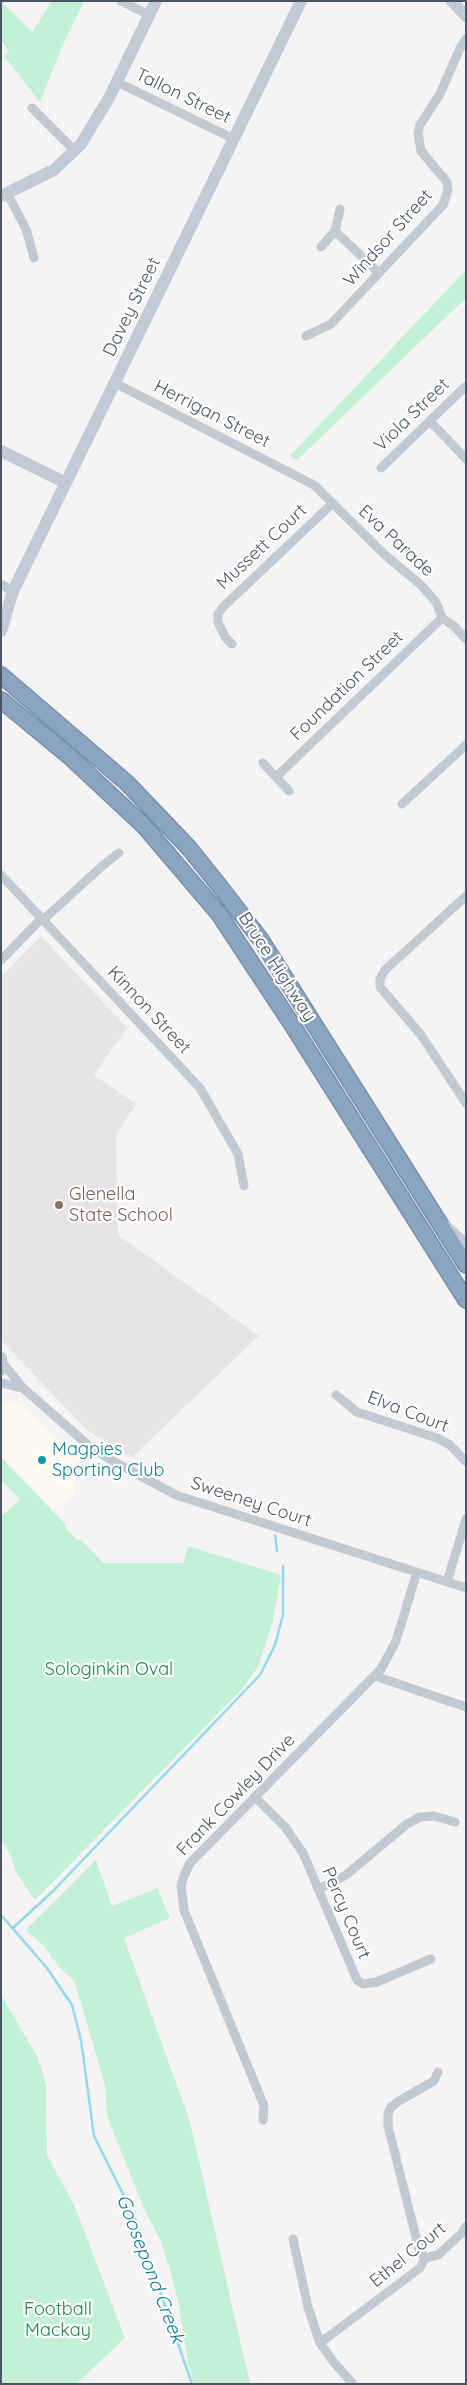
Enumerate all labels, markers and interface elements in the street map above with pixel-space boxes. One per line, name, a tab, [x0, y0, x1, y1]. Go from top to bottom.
street label: Tallon Street	[132, 64, 234, 128]
street label: Windsor Street	[339, 185, 437, 291]
street label: Davey Street	[99, 254, 165, 360]
street label: Viola Street	[370, 374, 454, 456]
street label: Herrigan Street	[150, 375, 274, 453]
street label: Mussett Court	[213, 500, 311, 594]
street label: Eva Parade	[354, 501, 438, 581]
street label: Foundation Street	[286, 627, 408, 745]
street label: Bruce Highway	[234, 908, 320, 1026]
street label: Kinnon Street	[103, 962, 195, 1058]
place label: Glenella State School	[69, 1184, 173, 1226]
marker: Glenella State School	[53, 1199, 65, 1211]
street label: Elva Court	[364, 1387, 452, 1437]
place label: Magpies Sporting Club	[52, 1439, 164, 1482]
marker: Magpies Sporting Club	[36, 1454, 48, 1466]
street label: Sweeney Court	[188, 1472, 314, 1532]
park label: Sologinkin Oval	[45, 1659, 173, 1681]
street label: Frank Cowley Drive	[172, 1729, 300, 1861]
street label: Percy Court	[317, 1864, 375, 1962]
water label: Goosepond Creek	[111, 2191, 189, 2347]
street label: Ethel Court	[366, 2218, 450, 2292]
park label: Football Mackay	[24, 2299, 92, 2342]

